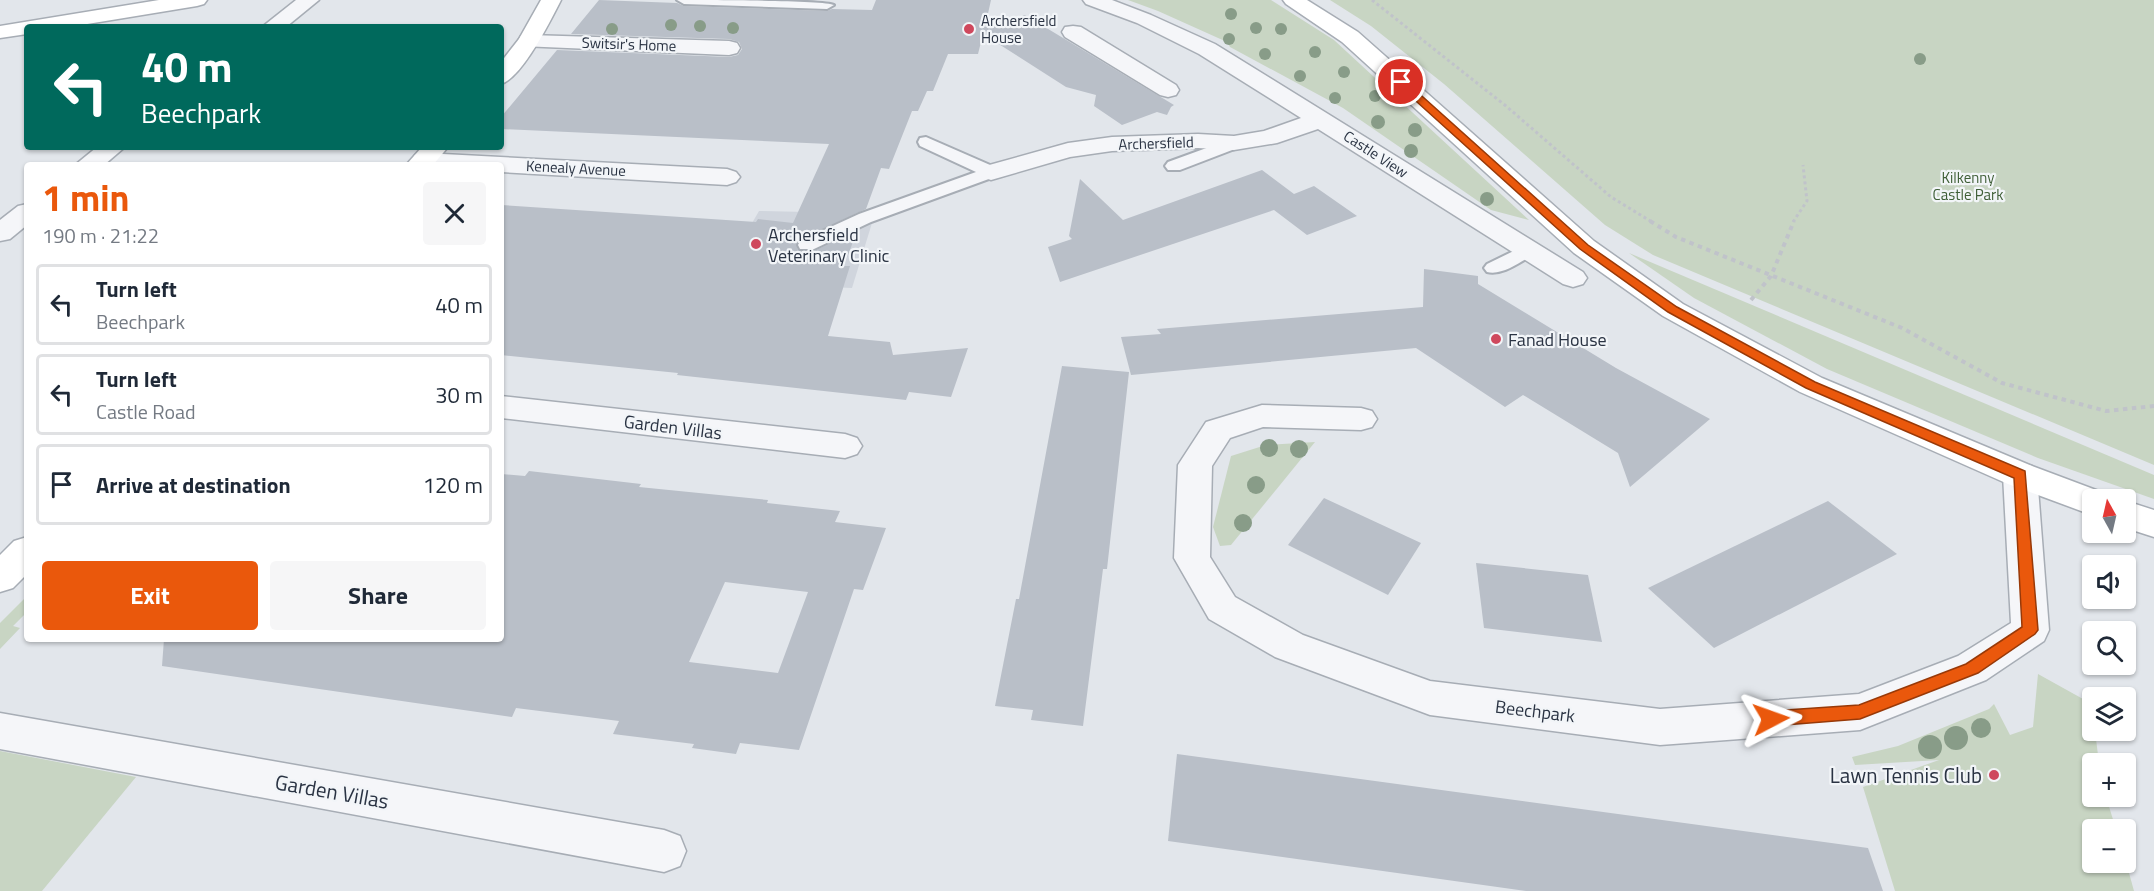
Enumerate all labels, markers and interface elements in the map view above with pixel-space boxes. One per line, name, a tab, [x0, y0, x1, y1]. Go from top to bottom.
place label: Archersfield House	[981, 9, 1057, 49]
marker: Archersfield House	[962, 22, 976, 36]
street label: Switsir's Home	[581, 31, 677, 57]
text: 40 m	[141, 34, 233, 98]
icon: left	[42, 48, 120, 126]
pin	[1375, 56, 1426, 107]
icon: arrive	[1384, 65, 1417, 98]
text: Beechpark	[141, 92, 261, 133]
street label: Castle View	[1339, 124, 1413, 184]
street label: Archersfield	[1118, 130, 1194, 156]
street label: Kenealy Avenue	[525, 154, 627, 182]
park label: Kilkenny Castle Park	[1933, 166, 2003, 206]
text: 1 min	[42, 170, 129, 225]
button: close	[423, 182, 486, 245]
text: 190 m · 21:22	[42, 220, 159, 251]
place label: Archersfield Veterinary Clinic	[768, 221, 890, 269]
marker: Archersfield Veterinary Clinic	[749, 237, 763, 251]
text: Turn left	[96, 272, 177, 306]
icon: left	[45, 288, 78, 321]
text: 40 m	[435, 288, 483, 322]
text: Beechpark	[96, 306, 185, 337]
place label: Fanad House	[1508, 326, 1607, 353]
marker: Fanad House	[1489, 332, 1503, 346]
text: Turn left	[96, 362, 177, 396]
icon: left	[45, 378, 78, 411]
text: 30 m	[435, 378, 483, 412]
text: Castle Road	[96, 396, 196, 427]
street label: Garden Villas	[622, 408, 724, 446]
icon: arrive	[45, 468, 78, 501]
text: Arrive at destination	[96, 468, 291, 502]
text: 120 m	[423, 468, 483, 502]
north arrow	[2082, 489, 2136, 543]
map controls	[2082, 489, 2136, 873]
button: sound	[2082, 555, 2136, 609]
button: Exit	[42, 561, 258, 630]
button: Share	[270, 561, 486, 630]
button: search	[2082, 621, 2136, 675]
position arrow	[1739, 687, 1803, 751]
button: layers	[2082, 687, 2136, 741]
street label: Beechpark	[1494, 693, 1577, 729]
button: +	[2082, 753, 2136, 807]
place label: Lawn Tennis Club	[1830, 759, 1982, 791]
street label: Garden Villas	[273, 765, 391, 817]
marker: Lawn Tennis Club	[1987, 768, 2001, 782]
button: −	[2082, 819, 2136, 873]

